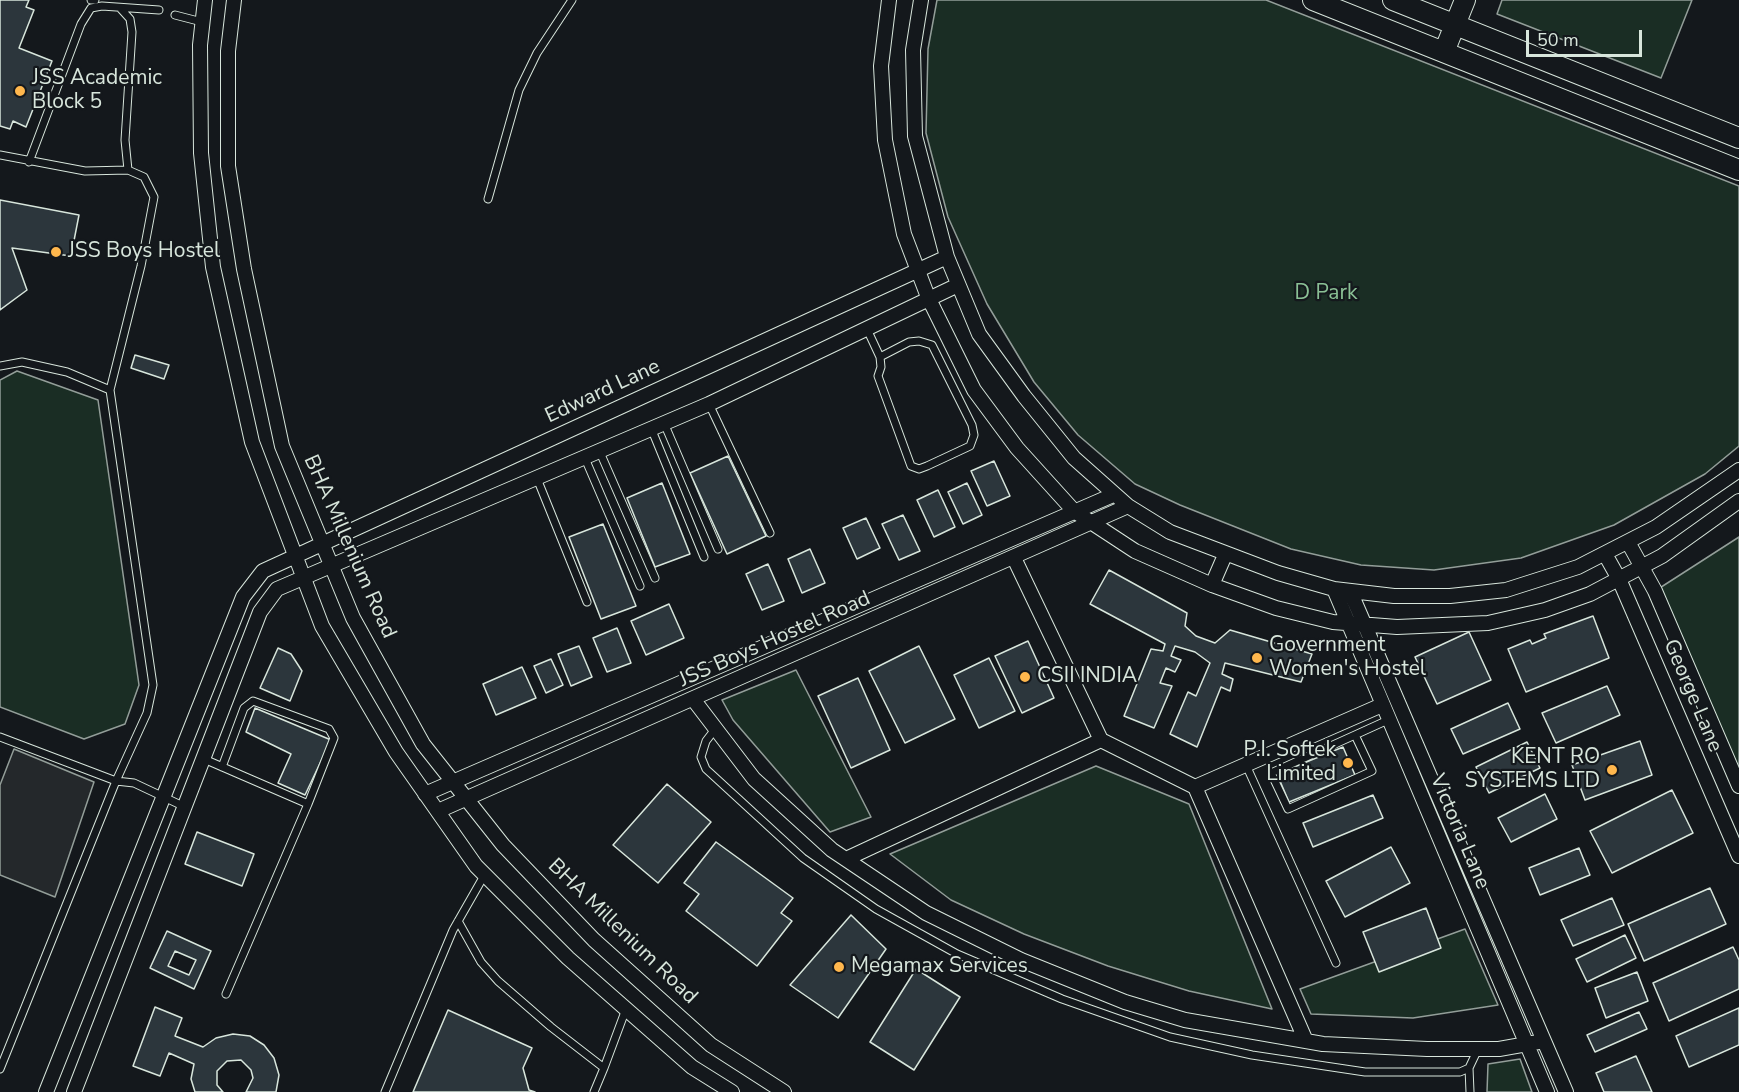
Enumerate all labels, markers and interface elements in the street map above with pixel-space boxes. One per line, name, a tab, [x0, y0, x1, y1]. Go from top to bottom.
scale bar	[1529, 18, 1644, 56]
text: 50 m	[1537, 28, 1579, 52]
place label: JSS Academic Block 5	[32, 66, 162, 116]
marker: JSS Academic Block 5	[13, 84, 27, 98]
place label: JSS Boys Hostel	[68, 239, 220, 265]
marker: JSS Boys Hostel	[49, 245, 63, 259]
park label: D Park	[1295, 281, 1357, 307]
street label: Edward Lane	[542, 354, 664, 430]
street label: BHA Millenium Road	[297, 451, 401, 643]
street label: JSS Boys Hostel Road	[676, 587, 874, 693]
place label: Government Women's Hostel	[1269, 633, 1426, 683]
street label: George Lane	[1657, 636, 1727, 756]
marker: Government Women's Hostel	[1250, 651, 1264, 665]
place label: CSII INDIA	[1037, 664, 1137, 690]
marker: CSII INDIA	[1018, 670, 1032, 684]
place label: P.I. Softek Limited	[1244, 738, 1336, 788]
place label: KENT RO SYSTEMS LTD	[1465, 745, 1600, 795]
marker: P.I. Softek Limited	[1341, 756, 1355, 770]
marker: KENT RO SYSTEMS LTD	[1605, 763, 1619, 777]
street label: Victoria Lane	[1423, 771, 1495, 893]
street label: BHA Millenium Road	[542, 854, 702, 1010]
place label: Megamax Services	[851, 954, 1028, 980]
marker: Megamax Services	[832, 960, 846, 974]

